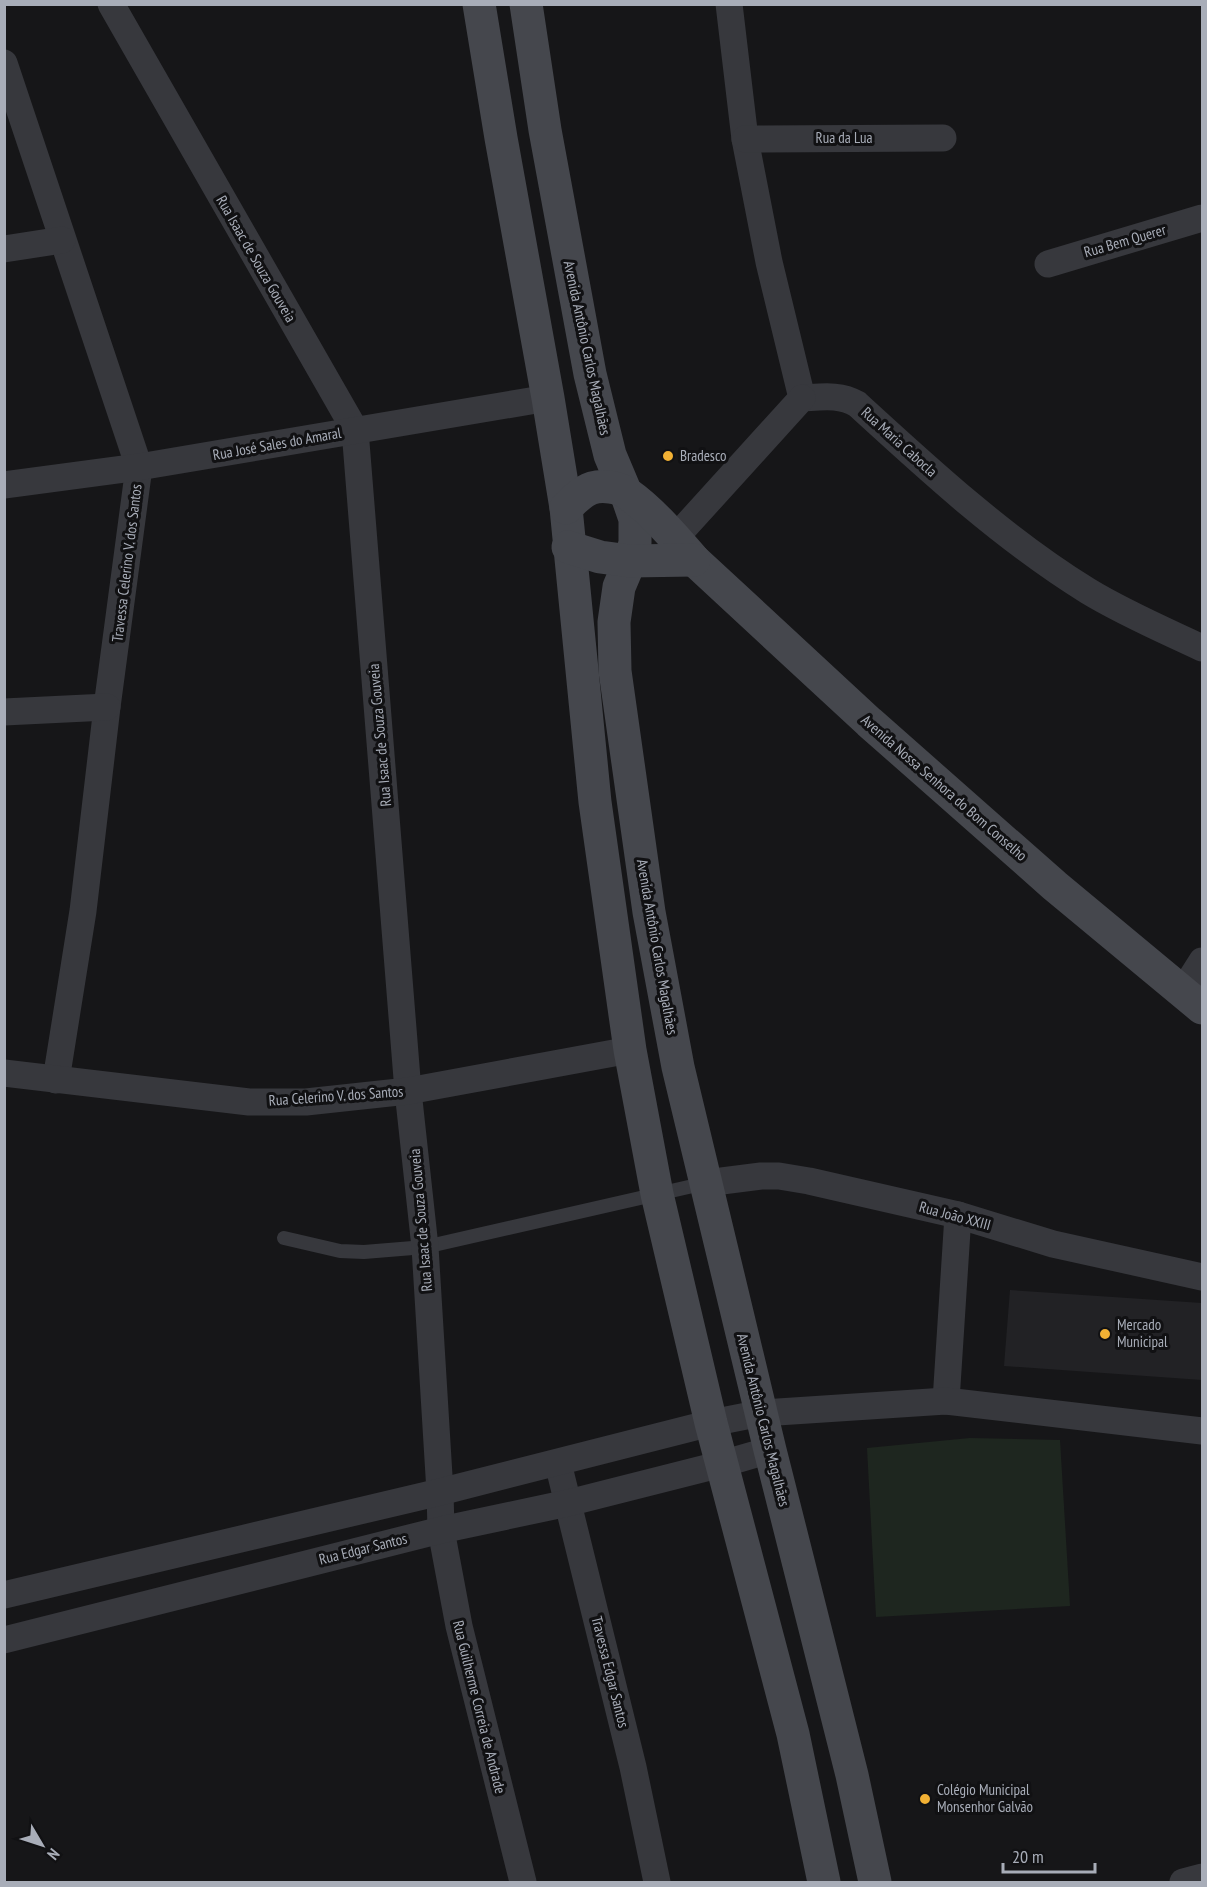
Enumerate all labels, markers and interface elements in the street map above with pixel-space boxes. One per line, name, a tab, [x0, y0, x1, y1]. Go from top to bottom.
street label: Rua da Lua	[815, 128, 873, 147]
street label: Rua Isaac de Souza Gouveia	[212, 192, 300, 326]
street label: Rua Bem Querer	[1082, 220, 1169, 261]
street label: Avenida Antônio Carlos Magalhães	[560, 259, 615, 437]
street label: Rua Maria Cabocla	[857, 403, 941, 481]
street label: Rua José Sales do Amaral	[211, 423, 343, 464]
place label: Bradesco	[680, 446, 727, 465]
marker: Bradesco	[661, 449, 675, 463]
street label: Travessa Celerino V. dos Santos	[107, 483, 146, 643]
street label: Rua Isaac de Souza Gouveia	[364, 663, 395, 807]
street label: Avenida Nossa Senhora do Bom Conselho	[857, 710, 1031, 865]
street label: Avenida Antônio Carlos Magalhães	[633, 858, 682, 1036]
street label: Rua Celerino V. dos Santos	[268, 1081, 404, 1110]
street label: Rua Isaac de Souza Gouveia	[405, 1148, 436, 1292]
street label: Rua João XXIII	[917, 1197, 993, 1234]
place label: Mercado Municipal	[1117, 1315, 1168, 1351]
marker: Mercado Municipal	[1098, 1327, 1112, 1341]
street label: Avenida Antônio Carlos Magalhães	[733, 1331, 794, 1508]
street label: Rua Edgar Santos	[317, 1528, 409, 1569]
street label: Travessa Edgar Santos	[587, 1614, 634, 1730]
street label: Rua Guilherme Correia de Andrade	[449, 1618, 510, 1795]
place label: Colégio Municipal Monsenhor Galvão	[937, 1780, 1033, 1816]
marker: Colégio Municipal Monsenhor Galvão	[918, 1792, 932, 1806]
north arrow	[12, 1815, 72, 1875]
scale bar	[1003, 1836, 1094, 1874]
text: N	[43, 1845, 64, 1864]
text: 20 m	[1012, 1845, 1044, 1868]

